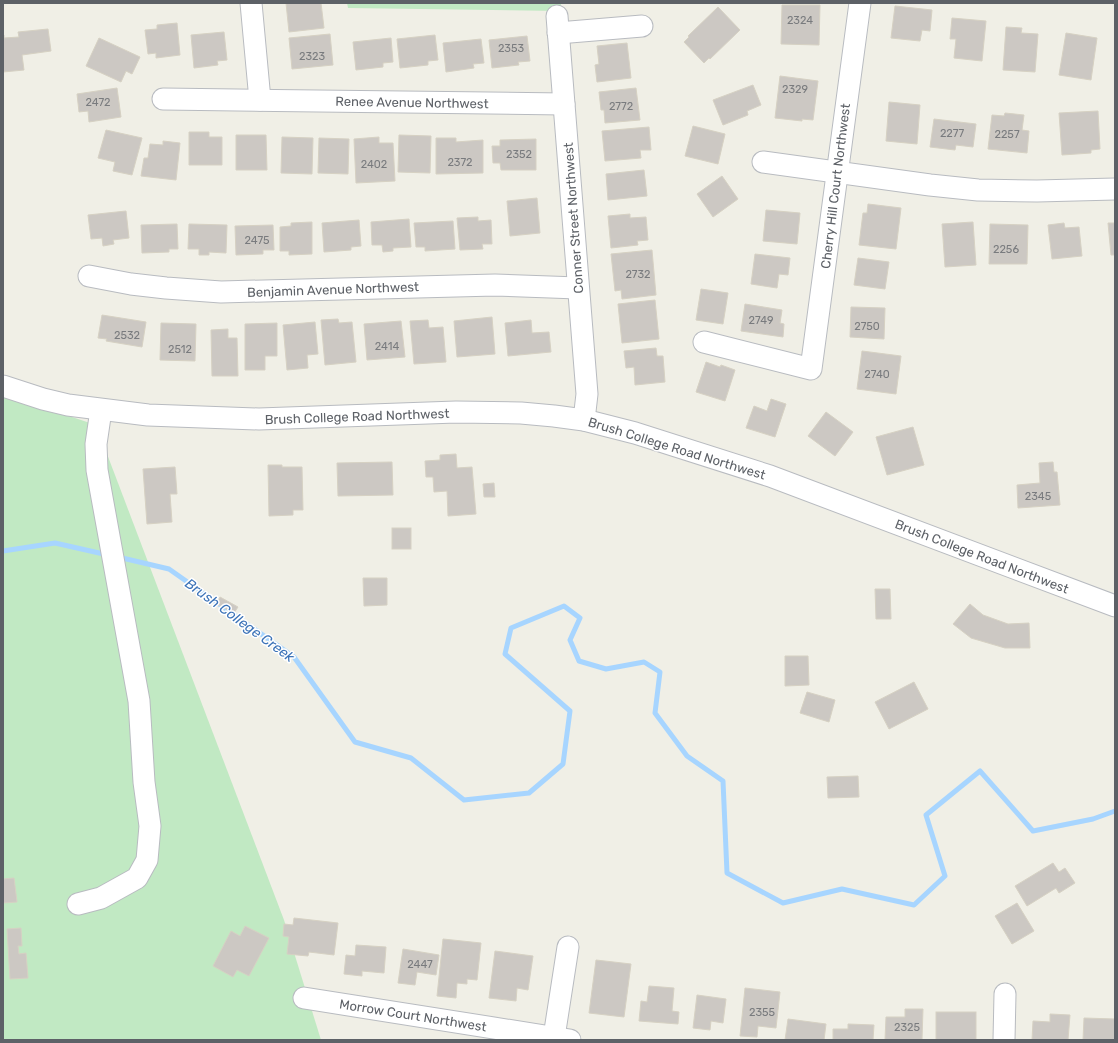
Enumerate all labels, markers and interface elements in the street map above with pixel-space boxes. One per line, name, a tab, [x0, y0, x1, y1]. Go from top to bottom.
house number: 2324	[787, 14, 813, 27]
house number: 2353	[498, 42, 524, 55]
house number: 2323	[299, 50, 325, 63]
house number: 2329	[782, 83, 808, 96]
street label: Renee Avenue Northwest	[335, 94, 489, 111]
house number: 2472	[85, 96, 111, 109]
house number: 2772	[609, 100, 633, 113]
street label: Cherry Hill Court Northwest	[818, 103, 853, 270]
house number: 2277	[940, 127, 964, 140]
house number: 2257	[994, 128, 1020, 141]
street label: Conner Street Northwest	[561, 142, 586, 294]
house number: 2352	[506, 148, 532, 161]
house number: 2372	[447, 156, 473, 169]
house number: 2402	[361, 158, 387, 171]
house number: 2475	[244, 234, 270, 247]
house number: 2256	[993, 243, 1019, 256]
house number: 2732	[625, 268, 651, 281]
street label: Benjamin Avenue Northwest	[247, 279, 419, 300]
house number: 2749	[749, 314, 774, 327]
house number: 2750	[854, 320, 880, 333]
house number: 2532	[114, 329, 140, 342]
house number: 2414	[375, 340, 399, 353]
house number: 2512	[168, 343, 192, 356]
house number: 2740	[864, 368, 890, 381]
street label: Brush College Road Northwest	[264, 406, 450, 428]
street label: Brush College Road Northwest	[586, 414, 767, 484]
house number: 2345	[1025, 490, 1052, 503]
street label: Brush College Road Northwest	[893, 516, 1071, 597]
water label: Brush College Creek	[182, 575, 298, 666]
house number: 2447	[407, 958, 433, 971]
street label: Morrow Court Northwest	[338, 996, 488, 1035]
house number: 2355	[749, 1006, 776, 1019]
house number: 2325	[894, 1021, 920, 1034]

